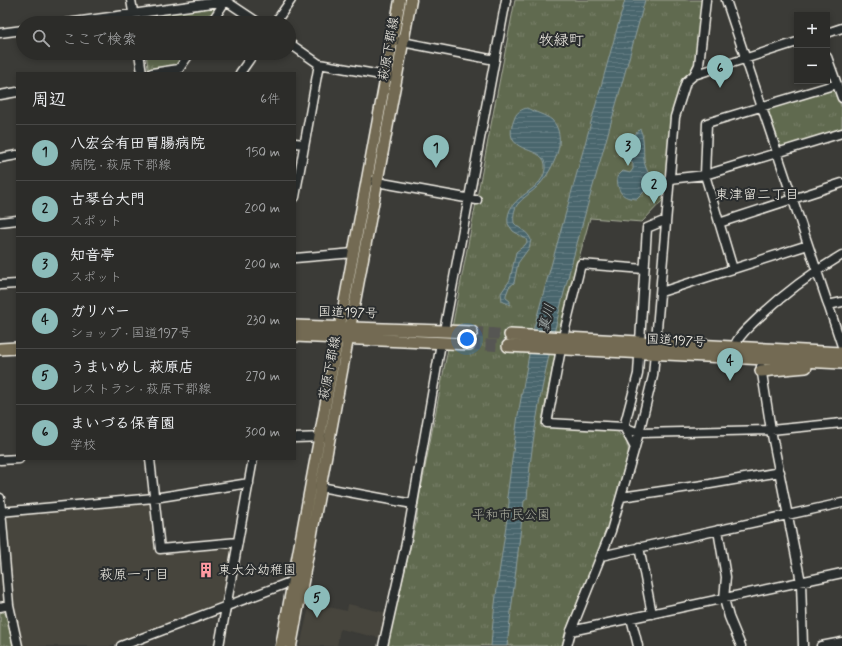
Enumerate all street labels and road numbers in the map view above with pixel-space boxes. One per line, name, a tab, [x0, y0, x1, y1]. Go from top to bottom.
street label: 萩原下郡線	[375, 15, 403, 82]
street label: 国道197号	[318, 303, 378, 323]
street label: 国道197号	[646, 331, 706, 351]
street label: 萩原下郡線	[315, 334, 345, 402]

